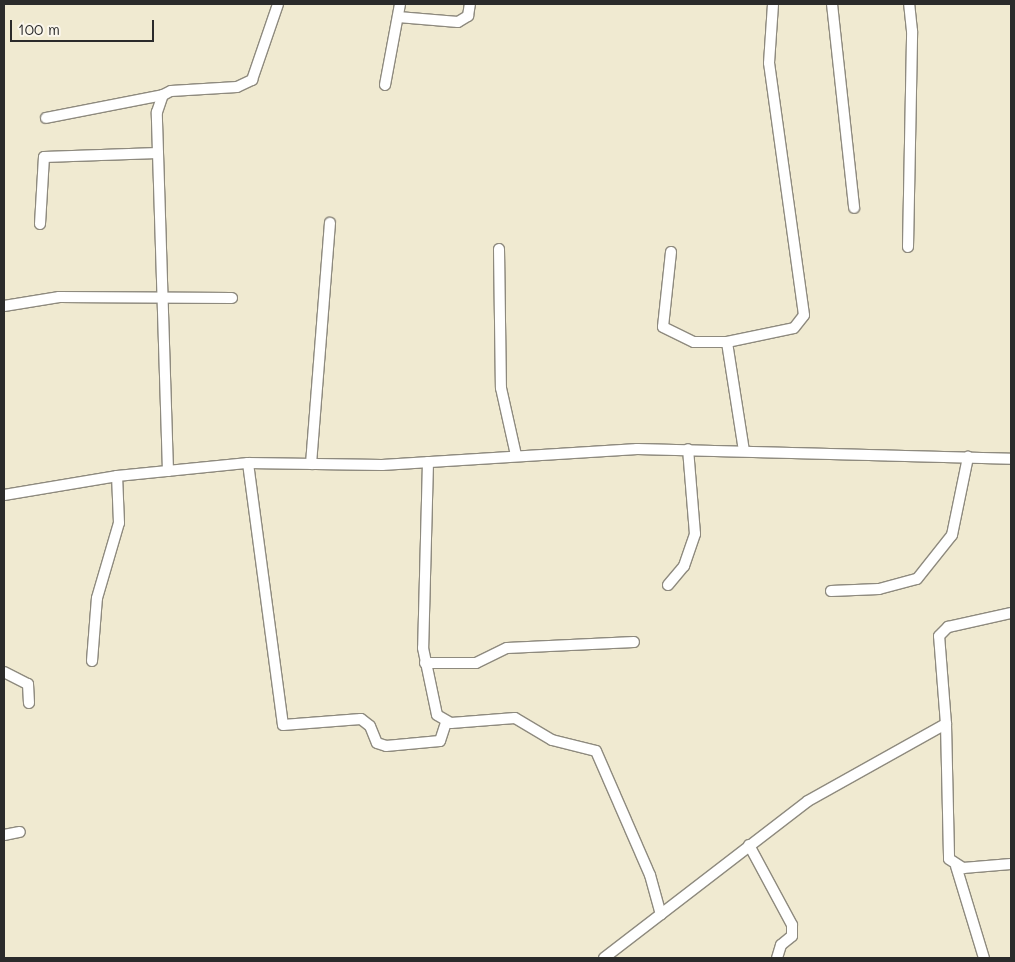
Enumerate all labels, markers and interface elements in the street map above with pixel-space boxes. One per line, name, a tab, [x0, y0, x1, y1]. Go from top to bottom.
scale bar	[12, 10, 156, 42]
text: 100 m	[18, 19, 60, 39]

